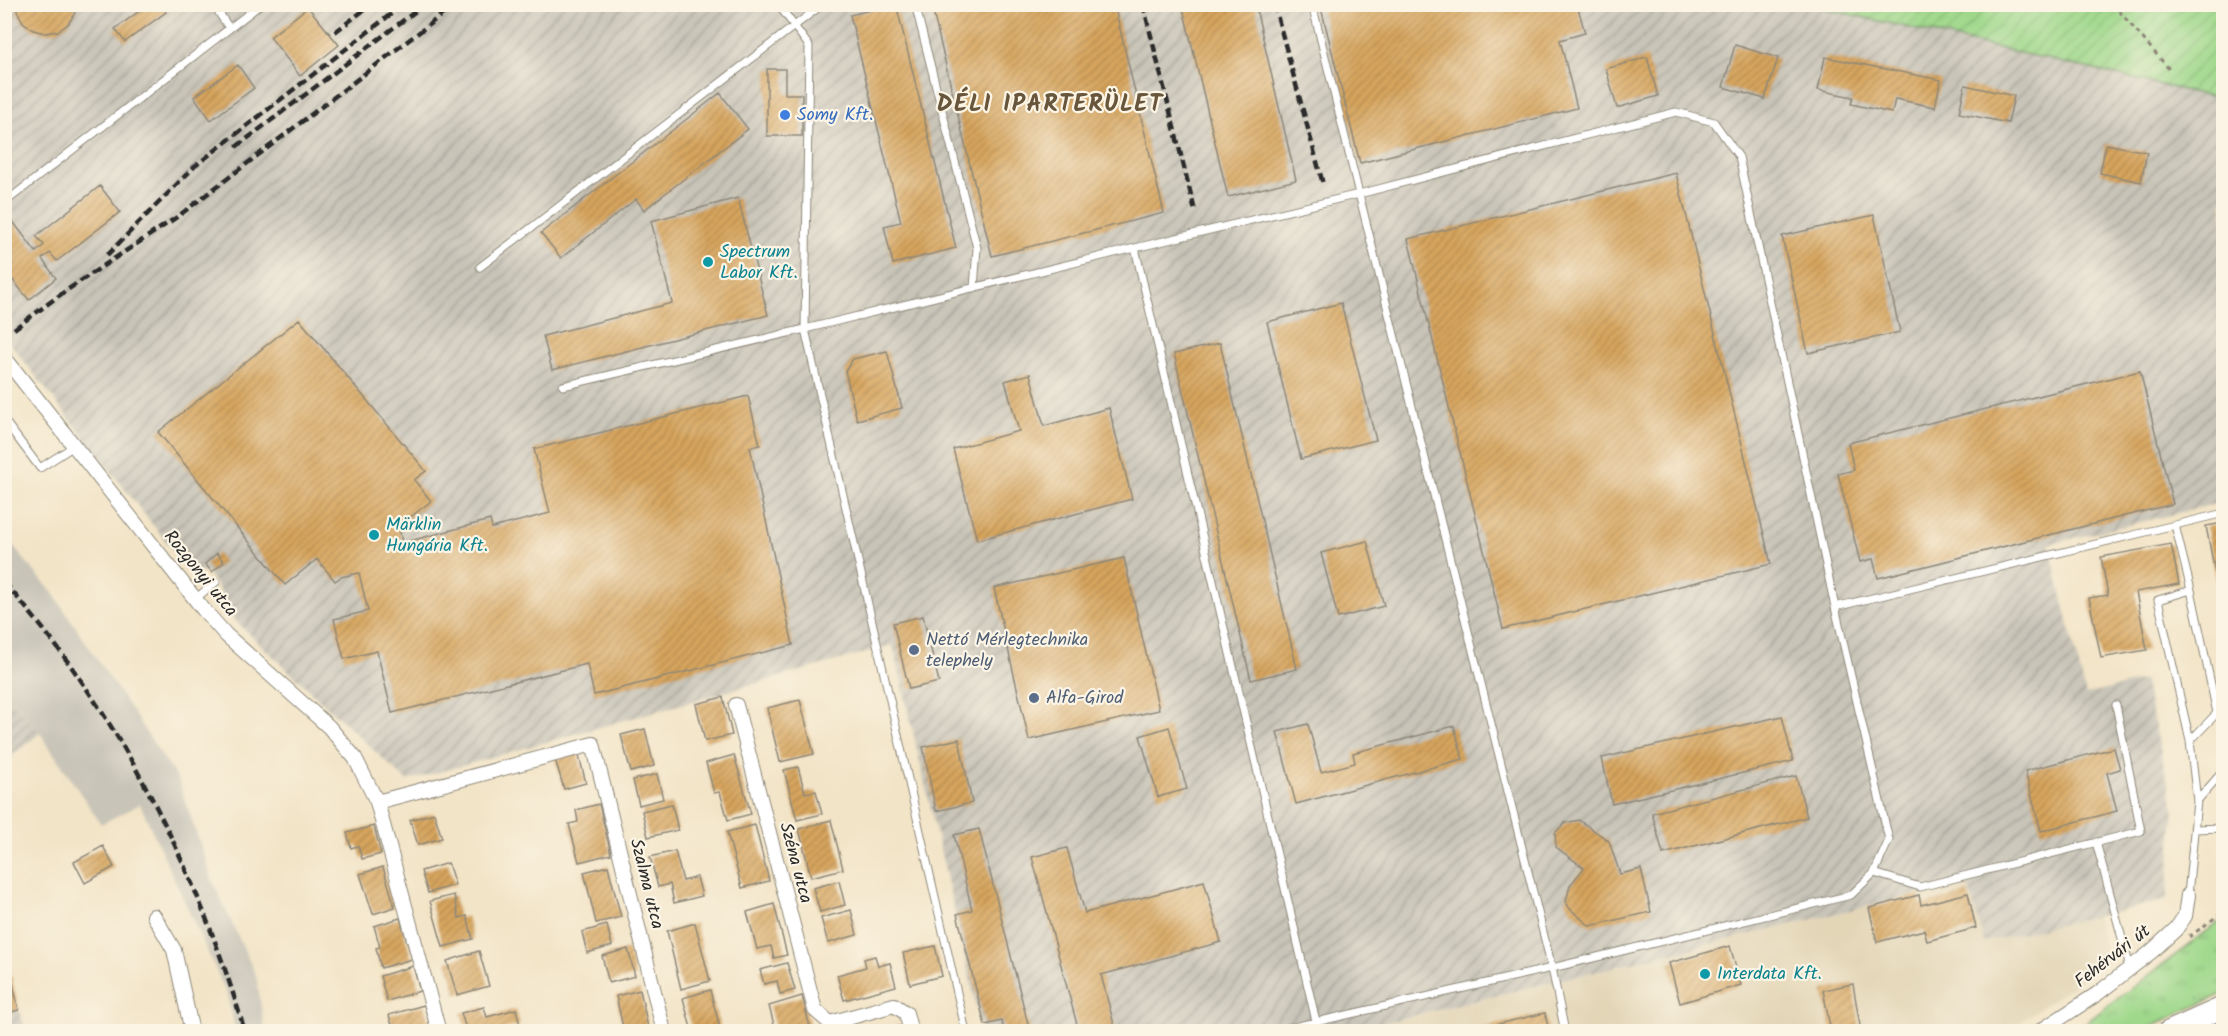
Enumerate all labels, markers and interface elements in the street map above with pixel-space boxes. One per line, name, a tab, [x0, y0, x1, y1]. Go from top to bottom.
district label: DÉLI IPARTERÜLET	[936, 85, 1164, 124]
place label: Somy Kft.	[797, 101, 873, 130]
marker: Somy Kft.	[778, 108, 792, 122]
place label: Spectrum Labor Kft.	[720, 238, 798, 288]
marker: Spectrum Labor Kft.	[701, 255, 715, 269]
place label: Märklin Hungária Kft.	[386, 511, 488, 561]
street label: Rozgonyi utca	[156, 524, 244, 624]
marker: Märklin Hungária Kft.	[367, 528, 381, 542]
place label: Nettó Mérlegtechnika telephely	[926, 626, 1088, 676]
marker: Nettó Mérlegtechnika telephely	[907, 643, 921, 657]
place label: Alfa-Girod	[1046, 684, 1124, 713]
marker: Alfa-Girod	[1027, 691, 1041, 705]
street label: Széna utca	[770, 819, 820, 907]
street label: Szalma utca	[621, 836, 671, 932]
street label: Fehérvári út	[2069, 917, 2158, 996]
place label: Interdata Kft.	[1717, 960, 1822, 989]
marker: Interdata Kft.	[1698, 967, 1712, 981]

